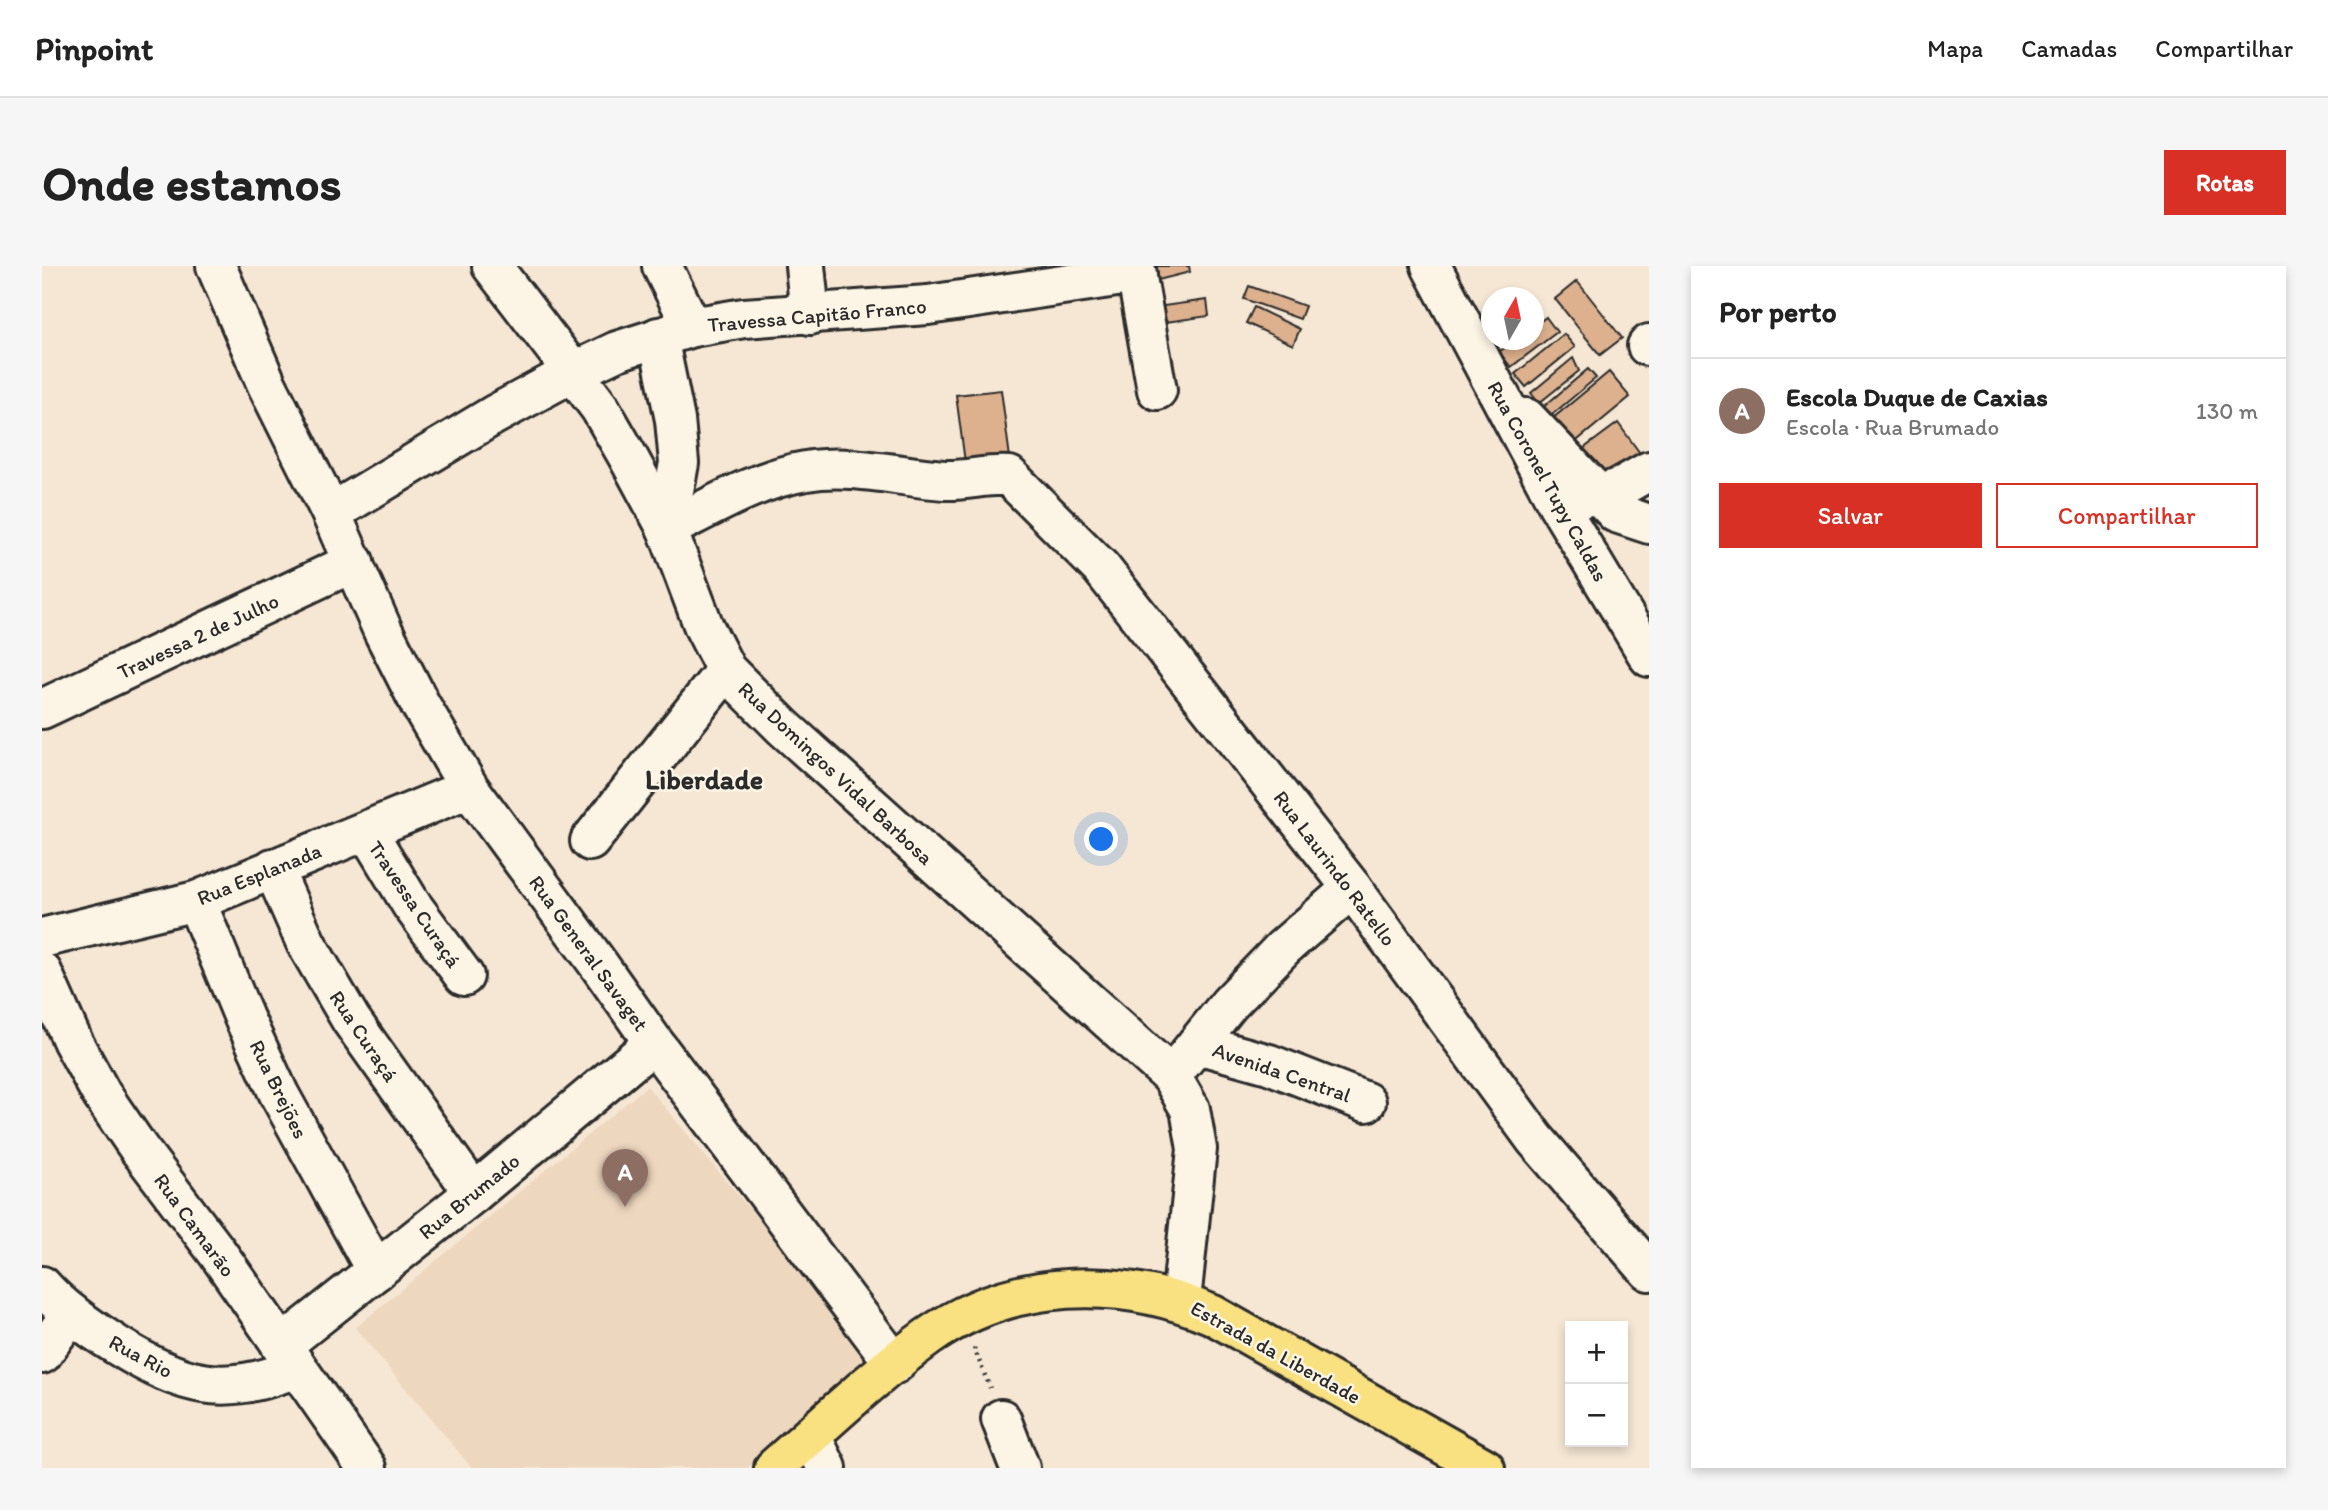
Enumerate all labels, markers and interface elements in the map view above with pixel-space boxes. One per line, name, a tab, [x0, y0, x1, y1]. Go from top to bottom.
text: Pinpoint	[35, 29, 153, 68]
text: Mapa	[1927, 34, 1983, 63]
text: Camadas	[2021, 34, 2117, 63]
text: Compartilhar	[2155, 34, 2293, 63]
button: Rotas	[2164, 150, 2286, 215]
text: Onde estamos	[42, 153, 342, 212]
north arrow	[1481, 287, 1544, 350]
street label: Travessa Capitão Franco	[707, 293, 927, 337]
text: Por perto	[1719, 293, 1837, 330]
street label: Rua Coronel Tupy Caldas	[1482, 376, 1614, 586]
text: Escola Duque de Caxias	[1786, 381, 2048, 413]
text: A	[1735, 397, 1749, 425]
text: 130 m	[2196, 397, 2258, 425]
text: Escola · Rua Brumado	[1786, 413, 1999, 441]
button: Salvar	[1719, 483, 1982, 548]
button: Compartilhar	[1996, 483, 2258, 548]
street label: Travessa 2 de Julho	[113, 588, 283, 684]
street label: Rua Domingos Vidal Barbosa	[733, 676, 939, 870]
district label: Liberdade	[645, 762, 763, 796]
street label: Rua Laurindo Ratello	[1268, 785, 1402, 951]
your location	[1084, 822, 1118, 856]
street label: Travessa Curaçá	[363, 836, 467, 972]
street label: Rua Esplanada	[193, 838, 325, 910]
street label: Rua General Savaget	[524, 870, 654, 1036]
street label: Rua Curaçá	[324, 986, 404, 1086]
street label: Rua Brejões	[244, 1036, 314, 1142]
street label: Avenida Central	[1210, 1037, 1354, 1107]
street label: Rua Brumado	[414, 1148, 524, 1244]
pin: A	[602, 1149, 648, 1207]
street label: Rua Camarão	[149, 1168, 241, 1282]
street label: Estrada da Liberdade	[1187, 1295, 1365, 1409]
map controls	[1565, 1321, 1628, 1447]
button: +	[1565, 1321, 1628, 1384]
street label: Rua Rio	[105, 1329, 177, 1383]
button: −	[1565, 1384, 1628, 1447]

